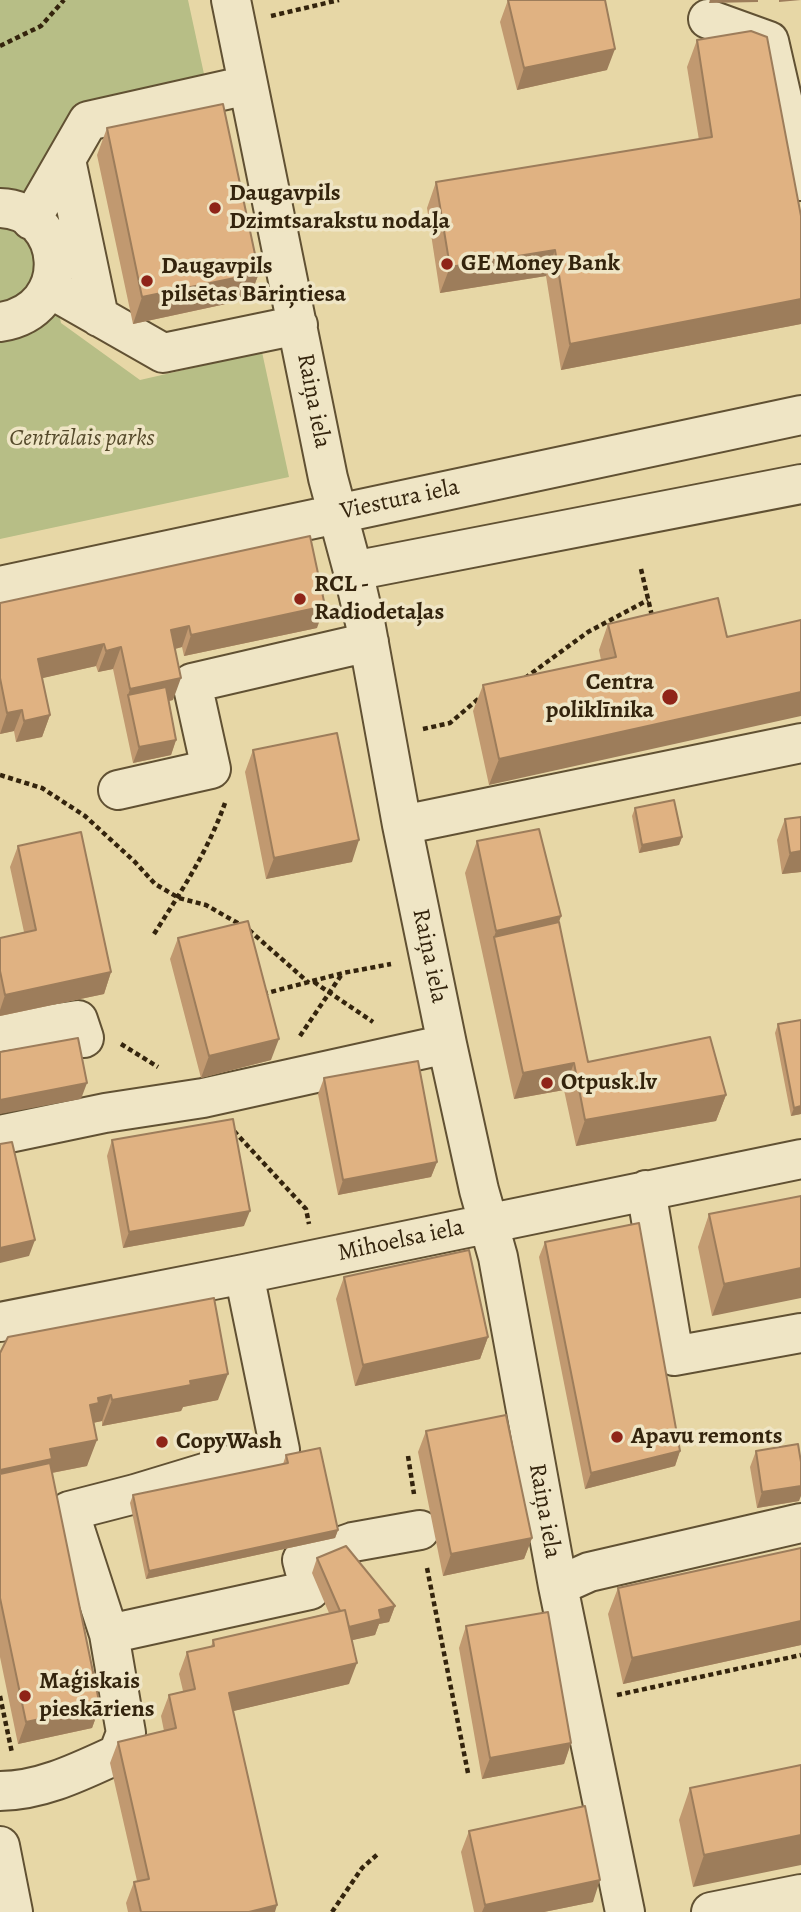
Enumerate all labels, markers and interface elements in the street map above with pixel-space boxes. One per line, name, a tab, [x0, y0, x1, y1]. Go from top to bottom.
place label: Daugavpils Dzimtsarakstu nodaļa	[229, 180, 450, 236]
marker: Daugavpils Dzimtsarakstu nodaļa	[207, 200, 223, 216]
place label: GE Money Bank	[461, 250, 620, 278]
place label: Daugavpils pilsētas Bāriņtiesa	[161, 253, 346, 309]
marker: GE Money Bank	[439, 256, 455, 272]
marker: Daugavpils pilsētas Bāriņtiesa	[139, 273, 155, 289]
street label: Raiņa iela	[290, 351, 336, 451]
park label: Centrālais parks	[9, 425, 155, 453]
street label: Viestura iela	[338, 473, 462, 527]
place label: RCL - Radiodetaļas	[314, 571, 444, 627]
marker: RCL - Radiodetaļas	[292, 591, 308, 607]
place label: Centra poliklīnika	[546, 669, 654, 725]
marker: Centra poliklīnika	[660, 687, 680, 707]
street label: Raiņa iela	[405, 906, 453, 1006]
place label: Otpusk.lv	[561, 1069, 657, 1097]
marker: Otpusk.lv	[539, 1075, 555, 1091]
street label: Mihoelsa iela	[335, 1214, 467, 1268]
place label: Apavu remonts	[631, 1423, 783, 1451]
place label: CopyWash	[176, 1428, 282, 1456]
marker: Apavu remonts	[609, 1429, 625, 1445]
marker: CopyWash	[154, 1434, 170, 1450]
street label: Raiņa iela	[521, 1461, 567, 1561]
place label: Maģiskais pieskāriens	[39, 1668, 155, 1724]
marker: Maģiskais pieskāriens	[17, 1688, 33, 1704]

